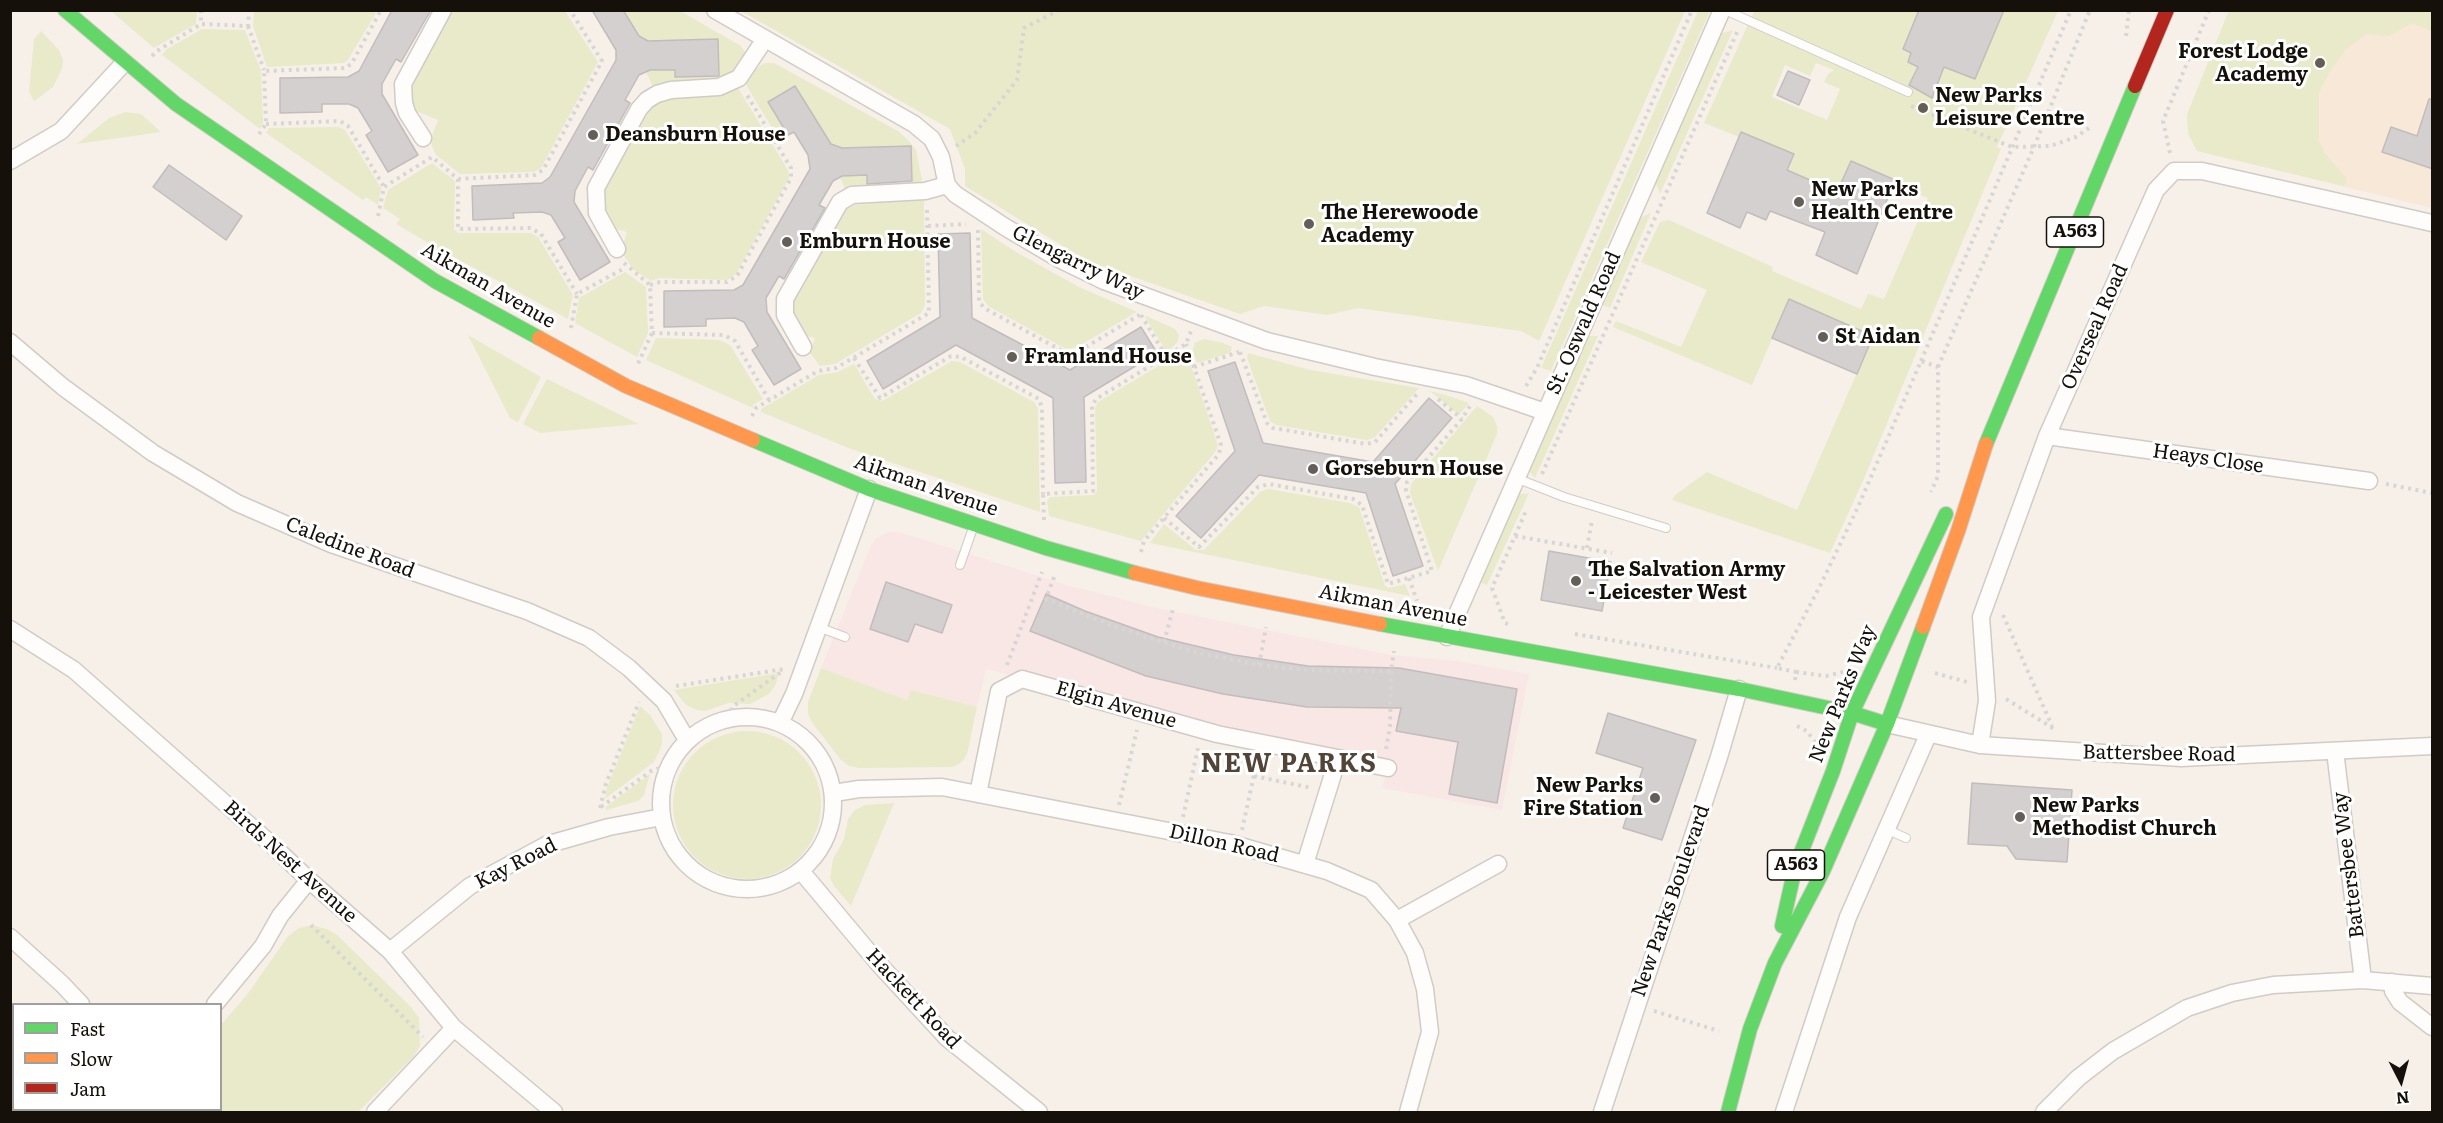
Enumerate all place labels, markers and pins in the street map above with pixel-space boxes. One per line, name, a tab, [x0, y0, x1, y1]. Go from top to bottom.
place label: Forest Lodge Academy	[2178, 40, 2308, 87]
marker: Forest Lodge Academy	[2313, 56, 2327, 70]
place label: New Parks Leisure Centre	[1935, 84, 2085, 131]
marker: New Parks Leisure Centre	[1916, 101, 1930, 115]
place label: Deansburn House	[605, 123, 786, 147]
marker: Deansburn House	[586, 128, 600, 142]
place label: New Parks Health Centre	[1811, 178, 1953, 225]
marker: New Parks Health Centre	[1792, 195, 1806, 209]
place label: The Herewoode Academy	[1321, 201, 1478, 248]
marker: The Herewoode Academy	[1302, 217, 1316, 231]
place label: Emburn House	[799, 230, 951, 254]
marker: Emburn House	[780, 235, 794, 249]
place label: St Aidan	[1835, 325, 1921, 349]
marker: St Aidan	[1816, 330, 1830, 344]
place label: Framland House	[1024, 345, 1192, 369]
marker: Framland House	[1005, 350, 1019, 364]
place label: Gorseburn House	[1325, 457, 1503, 481]
marker: Gorseburn House	[1306, 462, 1320, 476]
place label: The Salvation Army - Leicester West	[1588, 558, 1785, 605]
marker: The Salvation Army - Leicester West	[1569, 574, 1583, 588]
place label: New Parks Fire Station	[1523, 774, 1643, 821]
marker: New Parks Fire Station	[1648, 791, 1662, 805]
place label: New Parks Methodist Church	[2032, 794, 2217, 841]
marker: New Parks Methodist Church	[2013, 810, 2027, 824]

